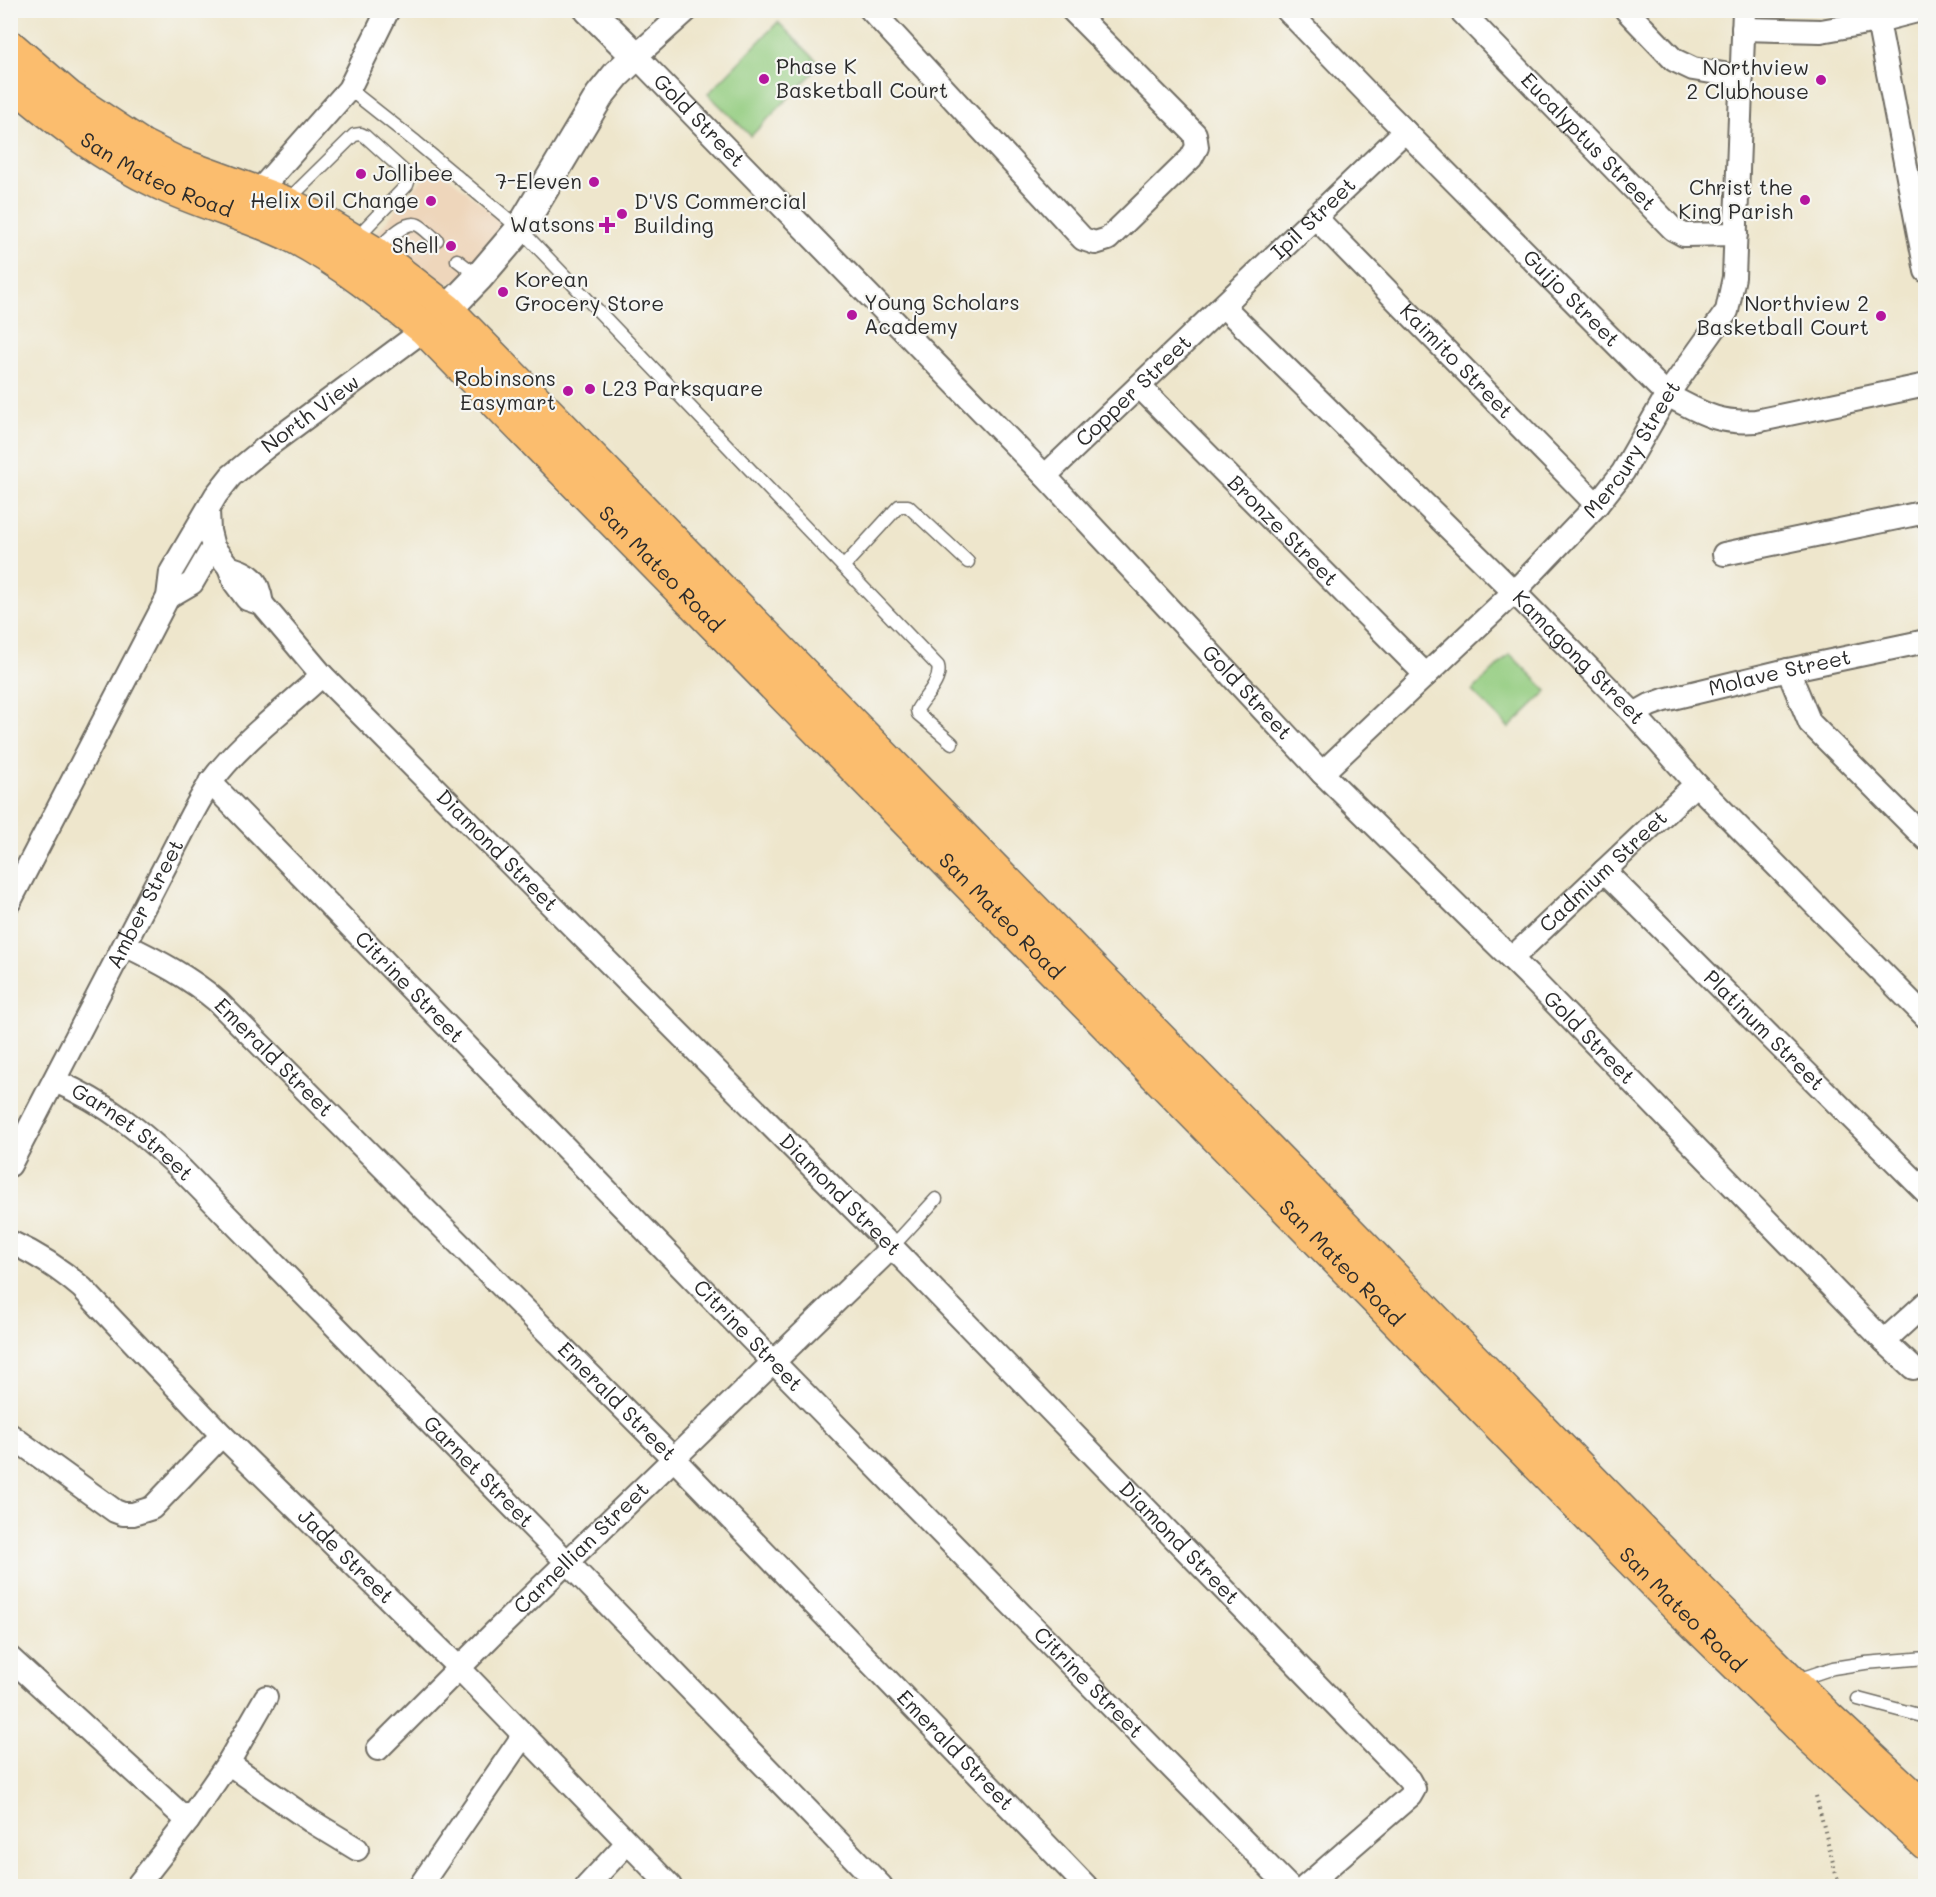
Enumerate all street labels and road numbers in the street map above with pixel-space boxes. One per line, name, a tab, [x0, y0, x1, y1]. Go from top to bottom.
street label: Eucalyptus Street	[1516, 66, 1663, 216]
street label: Gold Street	[648, 67, 752, 172]
street label: San Mateo Road	[76, 125, 237, 222]
street label: Ipil Street	[1264, 171, 1361, 264]
street label: Guijo Street	[1518, 243, 1626, 352]
street label: Kaimito Street	[1395, 297, 1520, 424]
street label: Copper Street	[1069, 328, 1196, 452]
street label: North View	[255, 368, 364, 458]
street label: Mercury Street	[1577, 374, 1685, 523]
street label: Bronze Street	[1223, 468, 1345, 591]
street label: San Mateo Road	[594, 499, 730, 637]
street label: Kamagong Street	[1508, 584, 1652, 729]
street label: Gold Street	[1197, 638, 1299, 745]
street label: Molave Street	[1705, 642, 1853, 701]
street label: Diamond Street	[431, 783, 565, 916]
street label: Cadmium Street	[1533, 803, 1672, 937]
street label: Amber Street	[99, 834, 189, 972]
street label: San Mateo Road	[934, 846, 1070, 984]
street label: Citrine Street	[350, 924, 471, 1048]
street label: Platinum Street	[1699, 963, 1831, 1096]
street label: Gold Street	[1538, 984, 1642, 1089]
street label: Emerald Street	[209, 991, 340, 1122]
street label: Garnet Street	[67, 1076, 200, 1186]
street label: Diamond Street	[775, 1127, 908, 1261]
street label: San Mateo Road	[1274, 1193, 1410, 1331]
street label: Citrine Street	[688, 1273, 810, 1396]
street label: Emerald Street	[553, 1335, 683, 1466]
street label: Garnet Street	[418, 1409, 541, 1533]
street label: Carnellian Street	[507, 1475, 654, 1619]
street label: Diamond Street	[1114, 1475, 1246, 1609]
street label: Jade Street	[293, 1502, 400, 1609]
street label: San Mateo Road	[1614, 1540, 1752, 1677]
street label: Citrine Street	[1029, 1620, 1150, 1743]
street label: Emerald Street	[892, 1683, 1021, 1816]

